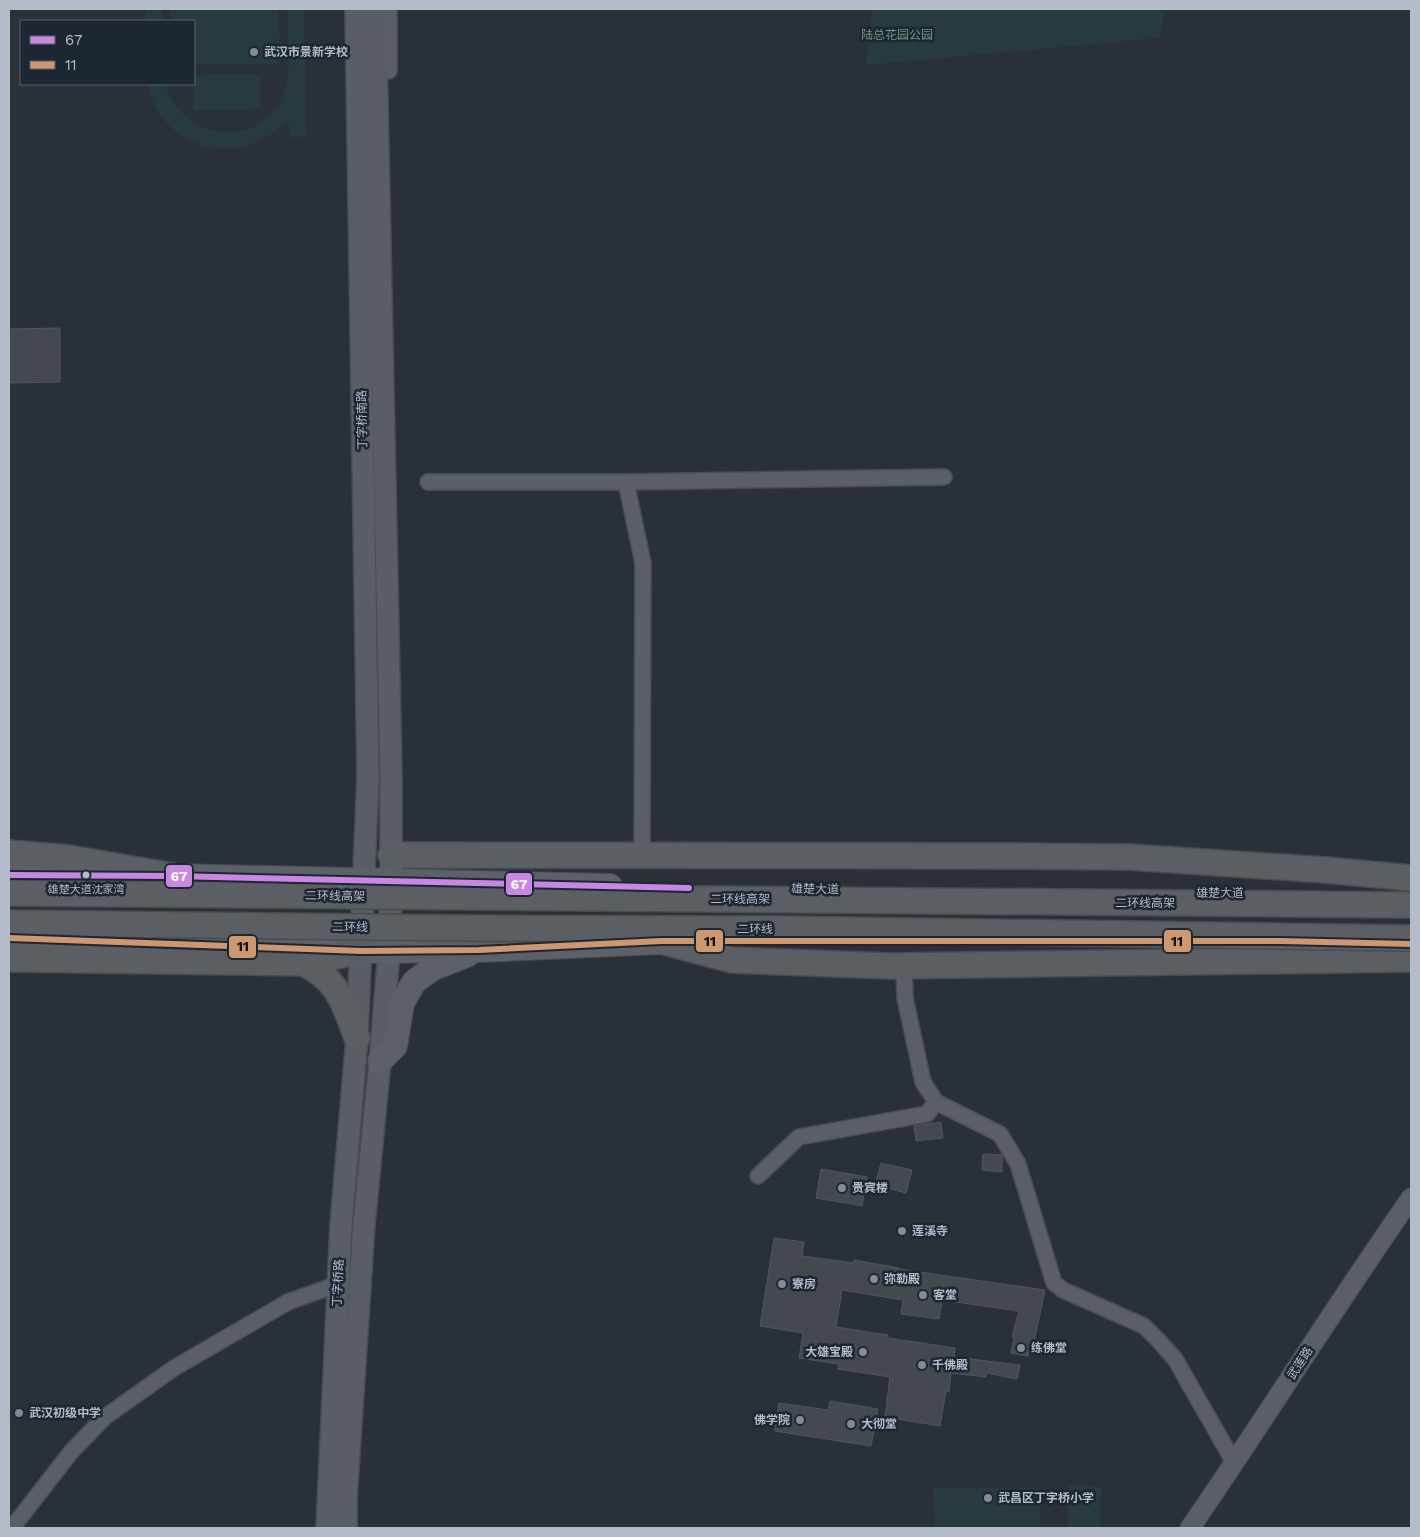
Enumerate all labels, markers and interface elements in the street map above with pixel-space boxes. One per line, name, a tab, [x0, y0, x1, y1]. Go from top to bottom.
legend	[20, 20, 195, 85]
park label: 陆总花园公园	[861, 28, 933, 42]
text: 67	[65, 31, 82, 49]
place label: 武汉市景新学校	[264, 45, 348, 59]
marker: 武汉市景新学校	[248, 46, 260, 58]
text: 11	[65, 56, 77, 74]
street label: 丁字桥南路	[354, 390, 370, 450]
line badge: 67	[165, 864, 193, 888]
text: 67	[171, 868, 188, 884]
marker: 雄楚大道沈家湾	[81, 870, 91, 880]
line badge: 67	[505, 872, 533, 896]
text: 67	[511, 876, 528, 892]
street label: 雄楚大道	[791, 882, 839, 896]
place label: 雄楚大道沈家湾	[48, 883, 125, 896]
street label: 雄楚大道	[1196, 886, 1244, 900]
street label: 二环线高架	[305, 888, 365, 904]
street label: 二环线高架	[710, 892, 770, 906]
street label: 二环线高架	[1115, 896, 1175, 910]
street label: 二环线	[332, 920, 368, 934]
street label: 二环线	[737, 922, 773, 936]
line badge: 11	[695, 929, 724, 953]
line badge: 11	[1163, 929, 1192, 953]
text: 11	[704, 933, 716, 949]
text: 11	[1171, 933, 1183, 949]
line badge: 11	[228, 935, 257, 959]
text: 11	[237, 938, 249, 954]
place label: 贵宾楼	[852, 1181, 888, 1195]
marker: 贵宾楼	[836, 1182, 848, 1194]
place label: 莲溪寺	[912, 1224, 948, 1238]
marker: 莲溪寺	[896, 1225, 908, 1237]
street label: 丁字桥路	[330, 1259, 346, 1307]
place label: 弥勒殿	[884, 1272, 920, 1286]
marker: 弥勒殿	[868, 1273, 880, 1285]
place label: 寮房	[792, 1277, 816, 1291]
marker: 寮房	[776, 1278, 788, 1290]
place label: 客堂	[933, 1288, 957, 1302]
marker: 客堂	[917, 1289, 929, 1301]
place label: 练佛堂	[1031, 1341, 1067, 1355]
marker: 练佛堂	[1015, 1342, 1027, 1354]
street label: 武莲路	[1284, 1344, 1316, 1382]
place label: 大雄宝殿	[805, 1345, 853, 1359]
marker: 大雄宝殿	[857, 1346, 869, 1358]
place label: 千佛殿	[932, 1358, 968, 1372]
marker: 千佛殿	[916, 1359, 928, 1371]
place label: 武汉初级中学	[29, 1406, 101, 1420]
marker: 武汉初级中学	[13, 1407, 25, 1419]
place label: 佛学院	[754, 1413, 790, 1427]
marker: 佛学院	[794, 1414, 806, 1426]
place label: 大彻堂	[861, 1417, 897, 1431]
marker: 大彻堂	[845, 1418, 857, 1430]
place label: 武昌区丁字桥小学	[998, 1491, 1094, 1505]
marker: 武昌区丁字桥小学	[982, 1492, 994, 1504]

